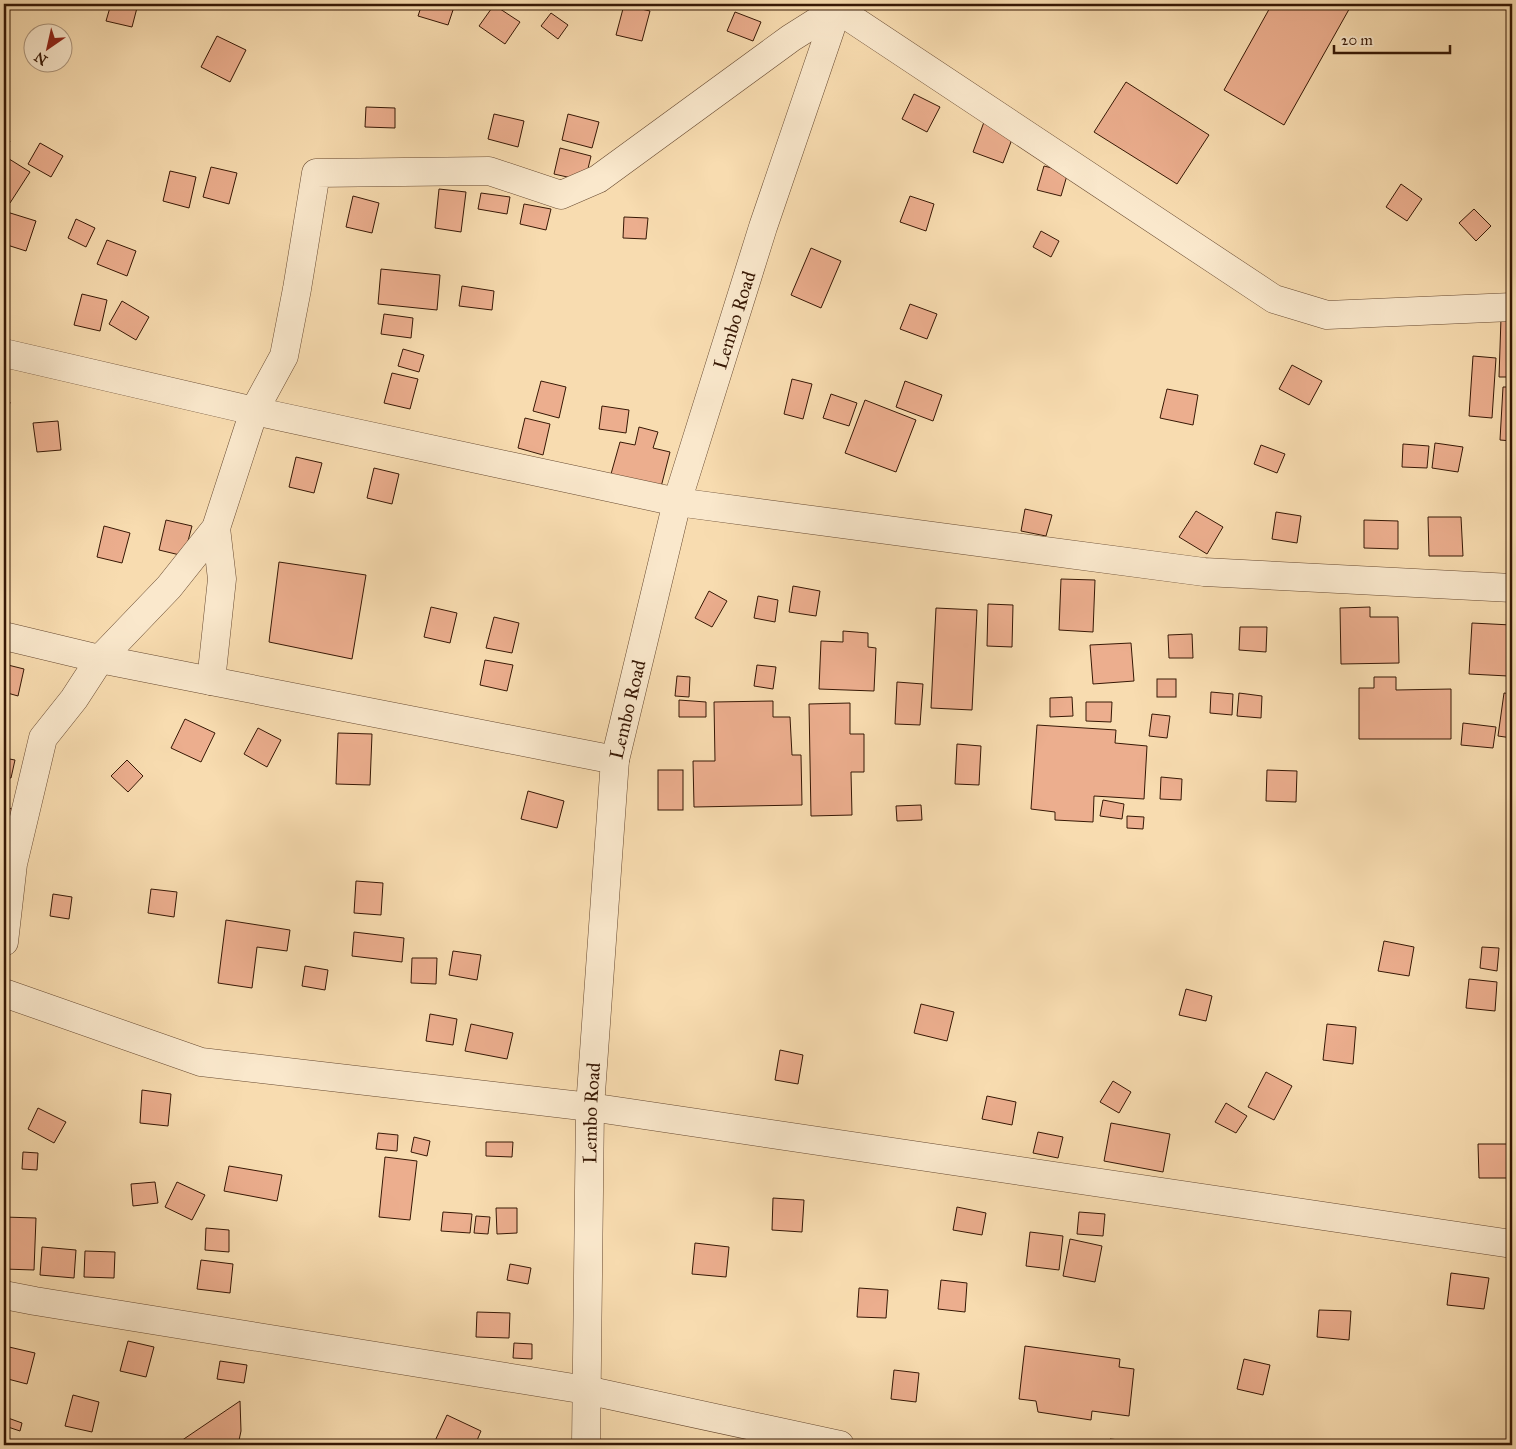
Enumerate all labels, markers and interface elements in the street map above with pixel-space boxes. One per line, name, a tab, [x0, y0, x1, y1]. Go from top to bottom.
north arrow	[22, 22, 72, 72]
scale bar	[1334, 22, 1450, 54]
text: 20 m	[1341, 31, 1373, 49]
text: N	[31, 48, 51, 69]
street label: Lembo Road	[708, 268, 760, 372]
street label: Lembo Road	[604, 657, 650, 761]
street label: Lembo Road	[578, 1061, 605, 1164]

